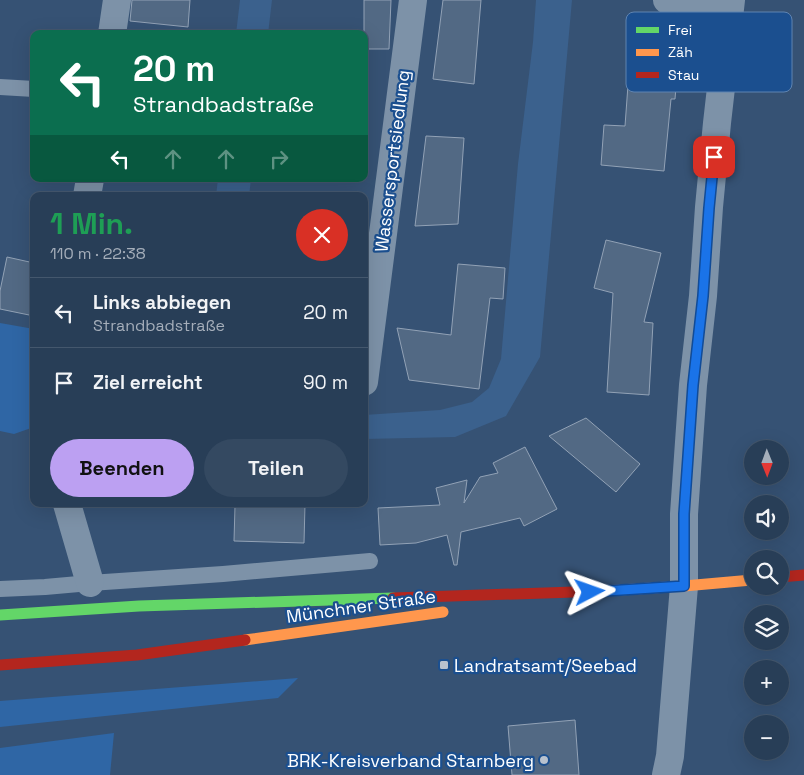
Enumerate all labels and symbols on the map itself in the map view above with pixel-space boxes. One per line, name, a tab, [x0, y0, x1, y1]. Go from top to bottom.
legend	[626, 12, 792, 92]
text: Frei	[668, 21, 692, 39]
text: Zäh	[668, 43, 693, 61]
text: Stau	[668, 66, 699, 84]
street label: Wassersportsiedlung	[369, 69, 415, 253]
pin	[693, 136, 735, 178]
north arrow	[744, 440, 789, 485]
position arrow	[563, 565, 615, 617]
street label: Münchner Straße	[285, 584, 437, 628]
place label: Landratsamt/Seebad	[454, 654, 637, 677]
marker: Landratsamt/Seebad	[438, 659, 450, 671]
place label: BRK-Kreisverband Starnberg	[287, 749, 534, 772]
marker: BRK-Kreisverband Starnberg	[538, 754, 550, 766]

